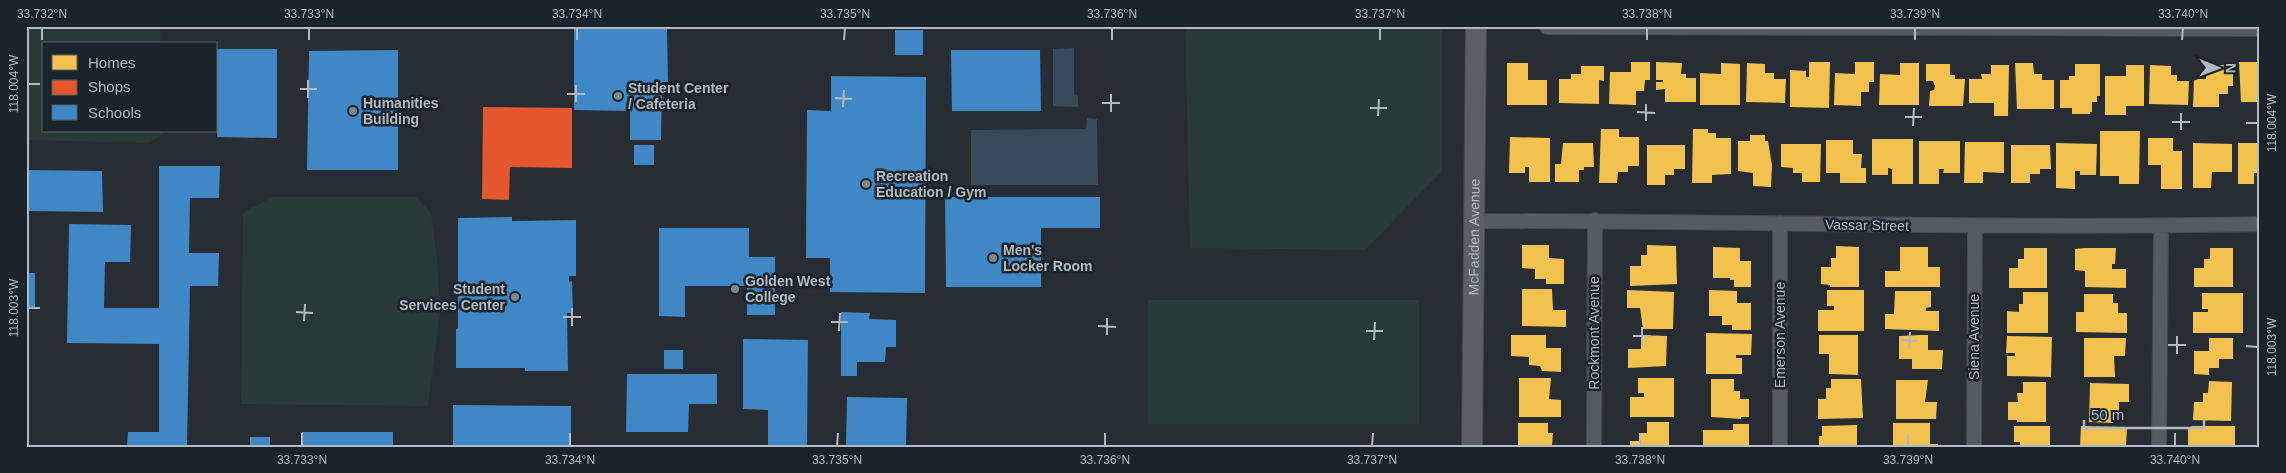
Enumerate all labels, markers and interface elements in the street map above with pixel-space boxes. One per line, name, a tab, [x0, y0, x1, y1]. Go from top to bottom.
text: 33.732°N	[17, 7, 67, 21]
text: 33.733°N	[284, 7, 334, 21]
text: 33.734°N	[552, 7, 602, 21]
text: 33.735°N	[820, 7, 870, 21]
text: 33.736°N	[1087, 7, 1137, 21]
text: 33.737°N	[1355, 7, 1405, 21]
text: 33.738°N	[1622, 7, 1672, 21]
text: 33.739°N	[1890, 7, 1940, 21]
text: 33.740°N	[2158, 7, 2208, 21]
legend	[42, 42, 218, 132]
north arrow	[2194, 42, 2244, 92]
text: 118.004°W	[7, 54, 21, 113]
text: Homes	[88, 54, 136, 71]
text: N	[2223, 63, 2239, 73]
text: Shops	[88, 78, 131, 95]
place label: Student Center / Cafeteria	[628, 80, 729, 112]
marker: Student Center / Cafeteria	[612, 90, 624, 102]
text: 118.004°W	[2265, 93, 2279, 152]
place label: Humanities Building	[363, 95, 439, 127]
text: Schools	[88, 104, 141, 121]
marker: Humanities Building	[347, 105, 359, 117]
place label: Recreation Education / Gym	[876, 168, 986, 200]
marker: Recreation Education / Gym	[860, 178, 872, 190]
street label: McFadden Avenue	[1465, 178, 1483, 295]
street label: Vassar Street	[1825, 216, 1909, 234]
place label: Men's Locker Room	[1003, 242, 1092, 274]
marker: Men's Locker Room	[987, 252, 999, 264]
place label: Golden West College	[745, 273, 831, 305]
street label: Rockmont Avenue	[1586, 276, 1602, 390]
text: 118.003°W	[7, 278, 21, 337]
place label: Student Services Center	[399, 281, 506, 313]
street label: Emerson Avenue	[1772, 282, 1788, 388]
marker: Golden West College	[729, 283, 741, 295]
marker: Student Services Center	[509, 291, 521, 303]
street label: Siena Avenue	[1966, 294, 1982, 380]
text: 118.003°W	[2265, 317, 2279, 376]
scale bar	[2084, 398, 2204, 430]
text: 50 m	[2091, 406, 2124, 423]
text: 33.733°N	[277, 453, 327, 467]
text: 33.734°N	[545, 453, 595, 467]
text: 33.735°N	[812, 453, 862, 467]
text: 33.736°N	[1080, 453, 1130, 467]
text: 33.737°N	[1347, 453, 1397, 467]
text: 33.738°N	[1615, 453, 1665, 467]
text: 33.739°N	[1883, 453, 1933, 467]
text: 33.740°N	[2150, 453, 2200, 467]

